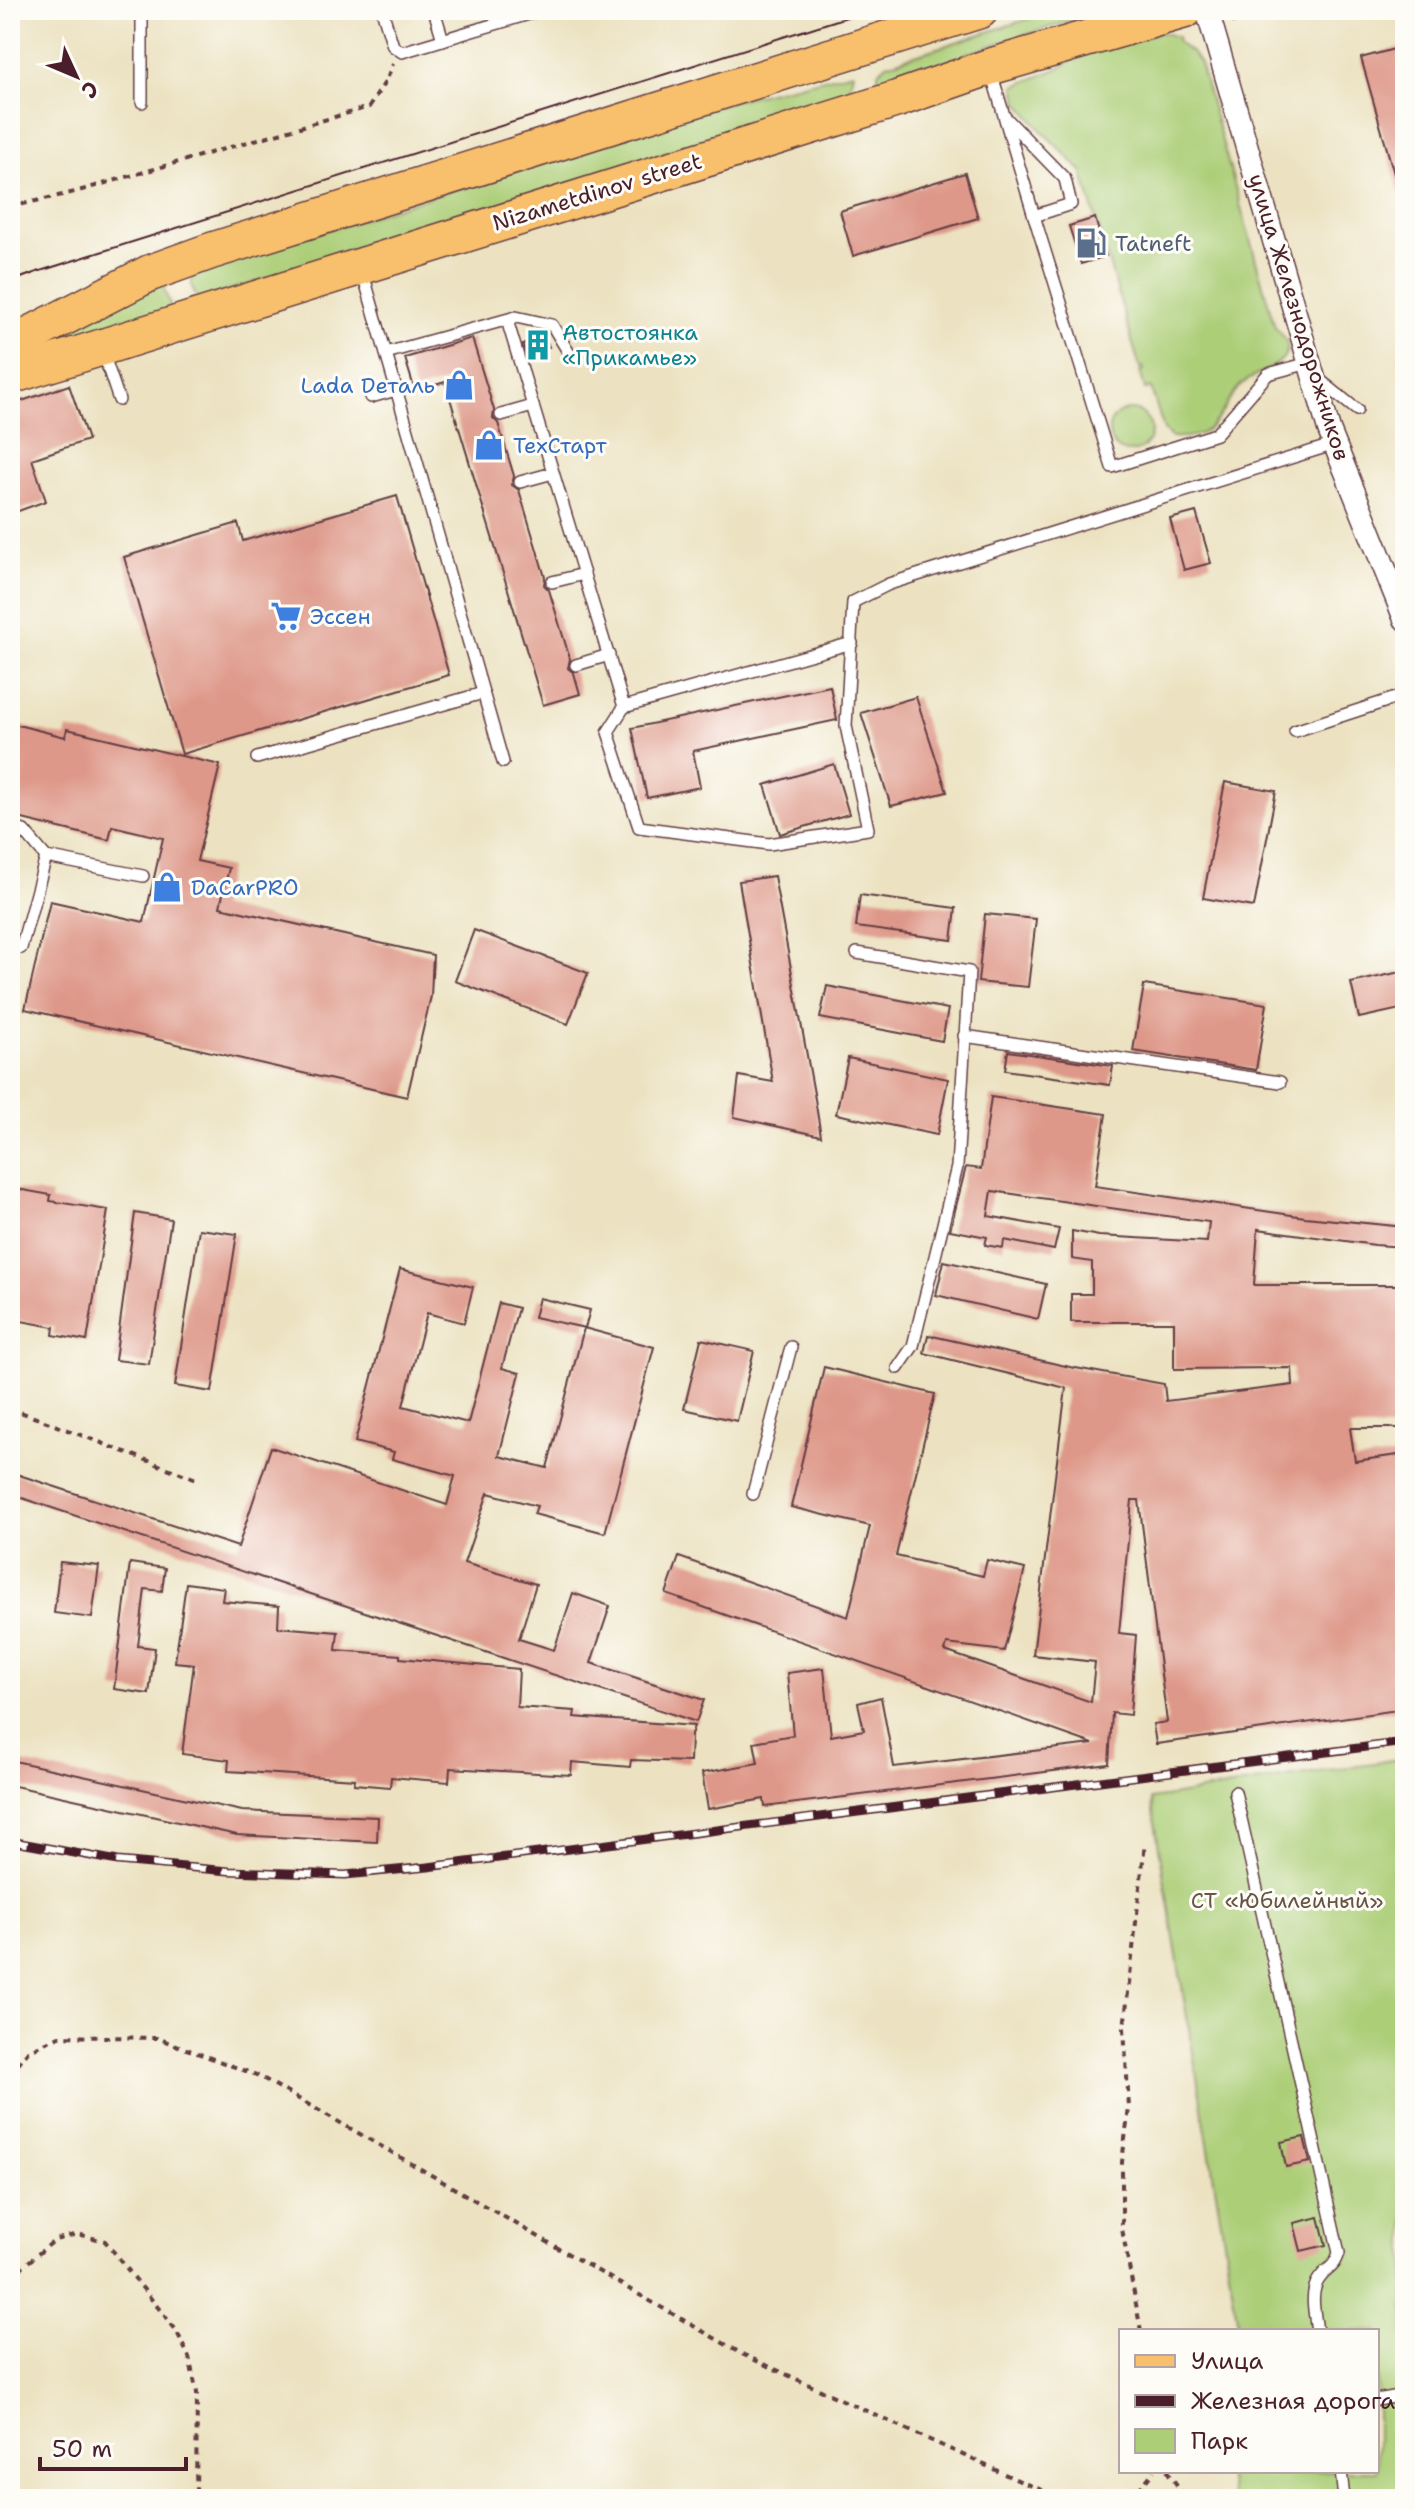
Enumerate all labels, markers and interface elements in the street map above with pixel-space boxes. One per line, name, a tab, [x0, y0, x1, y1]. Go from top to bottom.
north arrow	[36, 36, 116, 116]
text: С	[75, 75, 105, 104]
street label: Nizametdinov street	[489, 146, 705, 238]
street label: улица Железнодорожников	[1242, 170, 1356, 464]
fuel station icon: Tatneft	[1074, 226, 1108, 260]
place label: Tatneft	[1115, 229, 1192, 258]
place label: Автостоянка «Прикамье»	[562, 318, 698, 372]
building icon: Автостоянка «Прикамье»	[521, 328, 555, 362]
shop icon: Lada Dеталь	[442, 368, 476, 402]
place label: Lada Dеталь	[301, 371, 435, 400]
shop icon: ТехСтарт	[472, 428, 506, 462]
place label: ТехСтарт	[513, 431, 608, 460]
supermarket icon: Эссен	[269, 599, 303, 633]
place label: Эссен	[310, 602, 371, 631]
shop icon: DaCarPRO	[150, 870, 184, 904]
place label: DaCarPRO	[191, 873, 299, 902]
park label: СТ «Юбилейный»	[1191, 1886, 1383, 1915]
legend	[1119, 2329, 1379, 2473]
text: Улица	[1191, 2345, 1264, 2377]
text: Железная дорога	[1191, 2385, 1395, 2417]
scale bar	[40, 2421, 186, 2471]
text: Парк	[1191, 2425, 1248, 2457]
text: 50 m	[52, 2433, 112, 2465]

